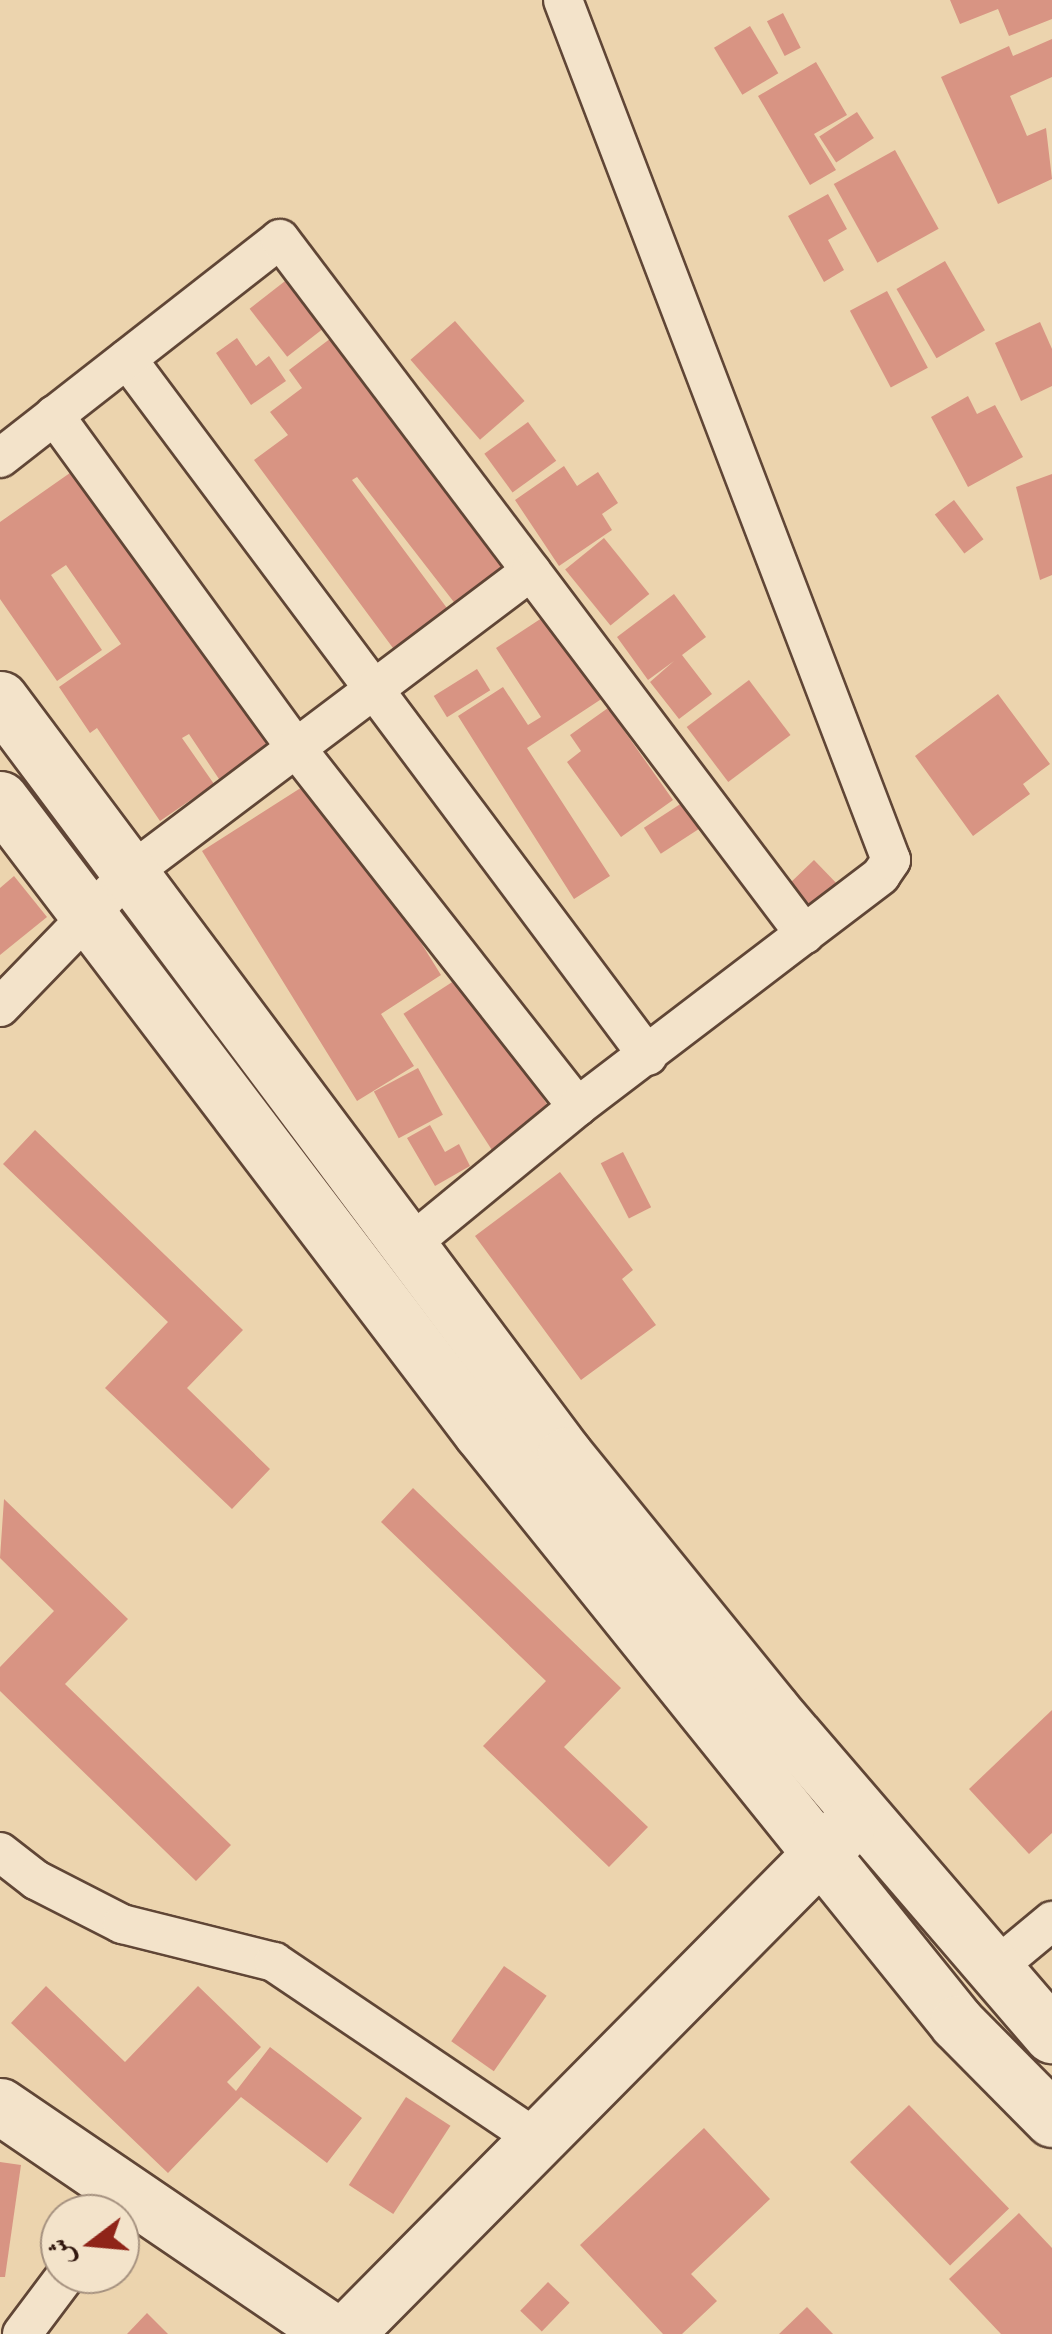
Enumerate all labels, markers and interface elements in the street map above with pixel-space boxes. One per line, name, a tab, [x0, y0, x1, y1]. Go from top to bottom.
north arrow	[40, 2194, 140, 2294]
text: ش	[40, 2233, 86, 2271]

